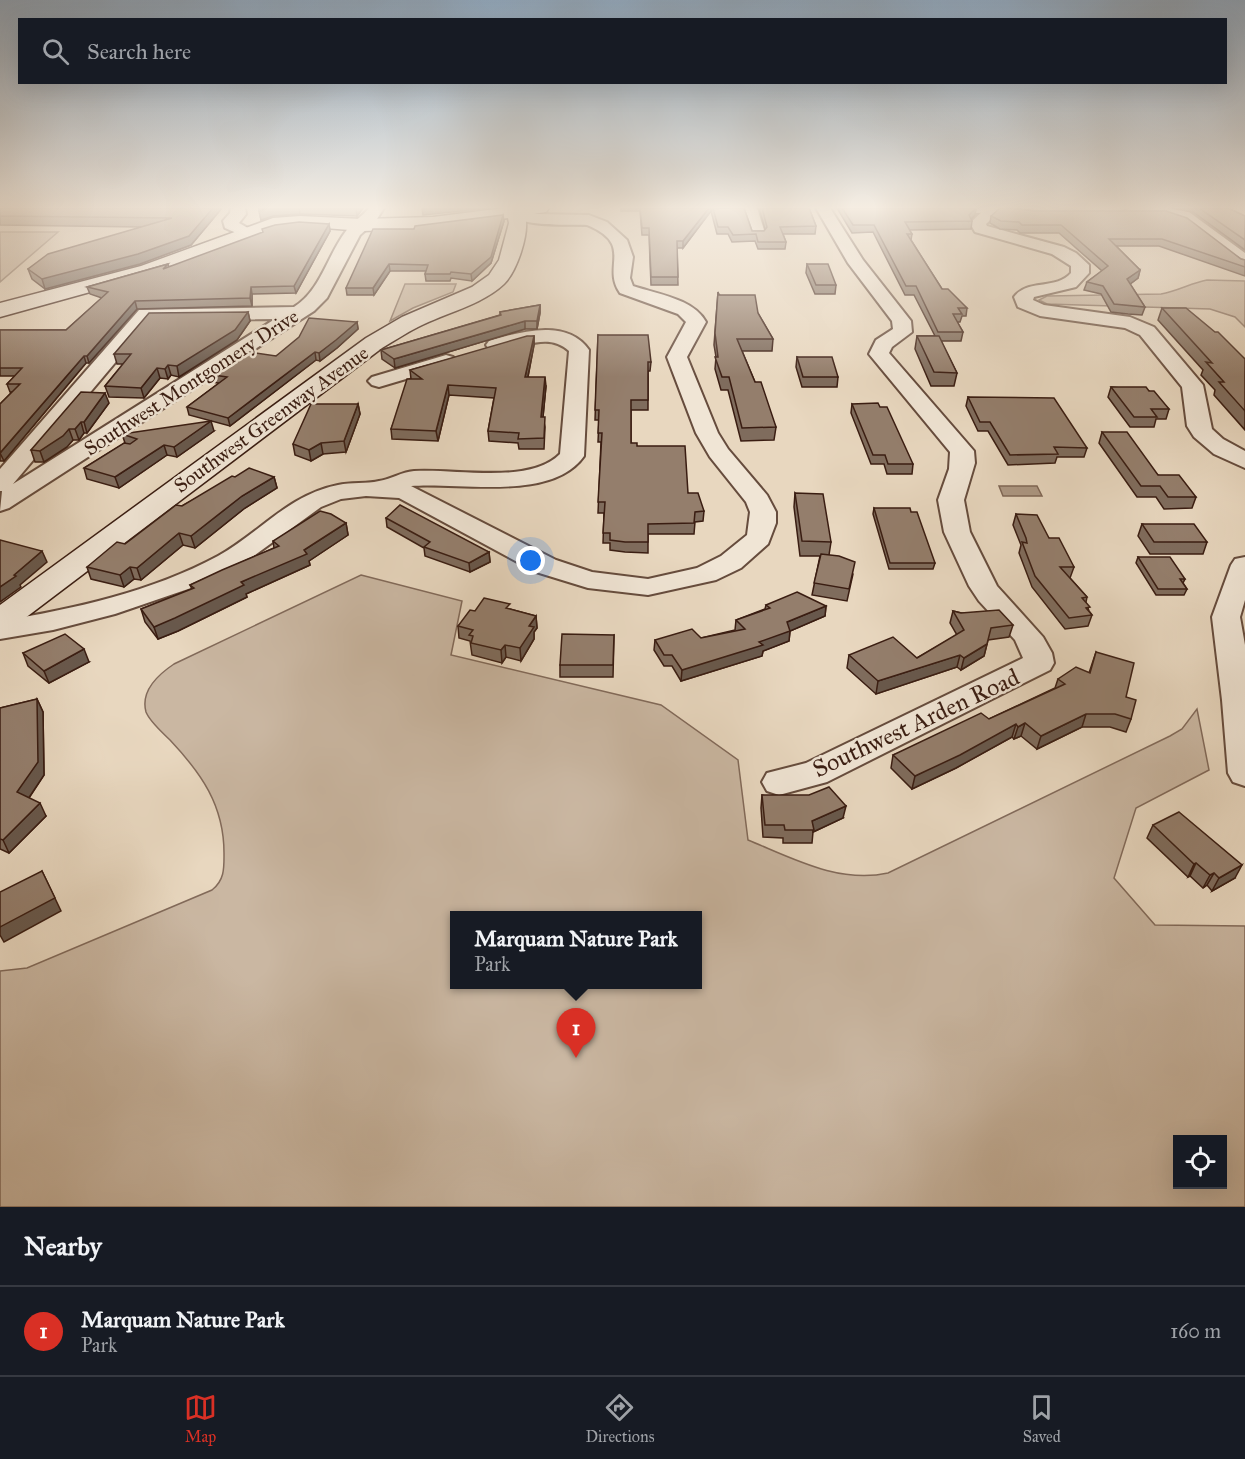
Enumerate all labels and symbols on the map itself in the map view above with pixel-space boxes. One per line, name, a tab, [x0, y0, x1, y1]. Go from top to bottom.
street label: Southwest Montgomery Drive	[79, 304, 303, 461]
street label: Southwest Greenway Avenue	[169, 340, 373, 498]
your location	[516, 546, 545, 575]
street label: Southwest Arden Road	[808, 662, 1024, 784]
pin: 1	[556, 1008, 596, 1058]

